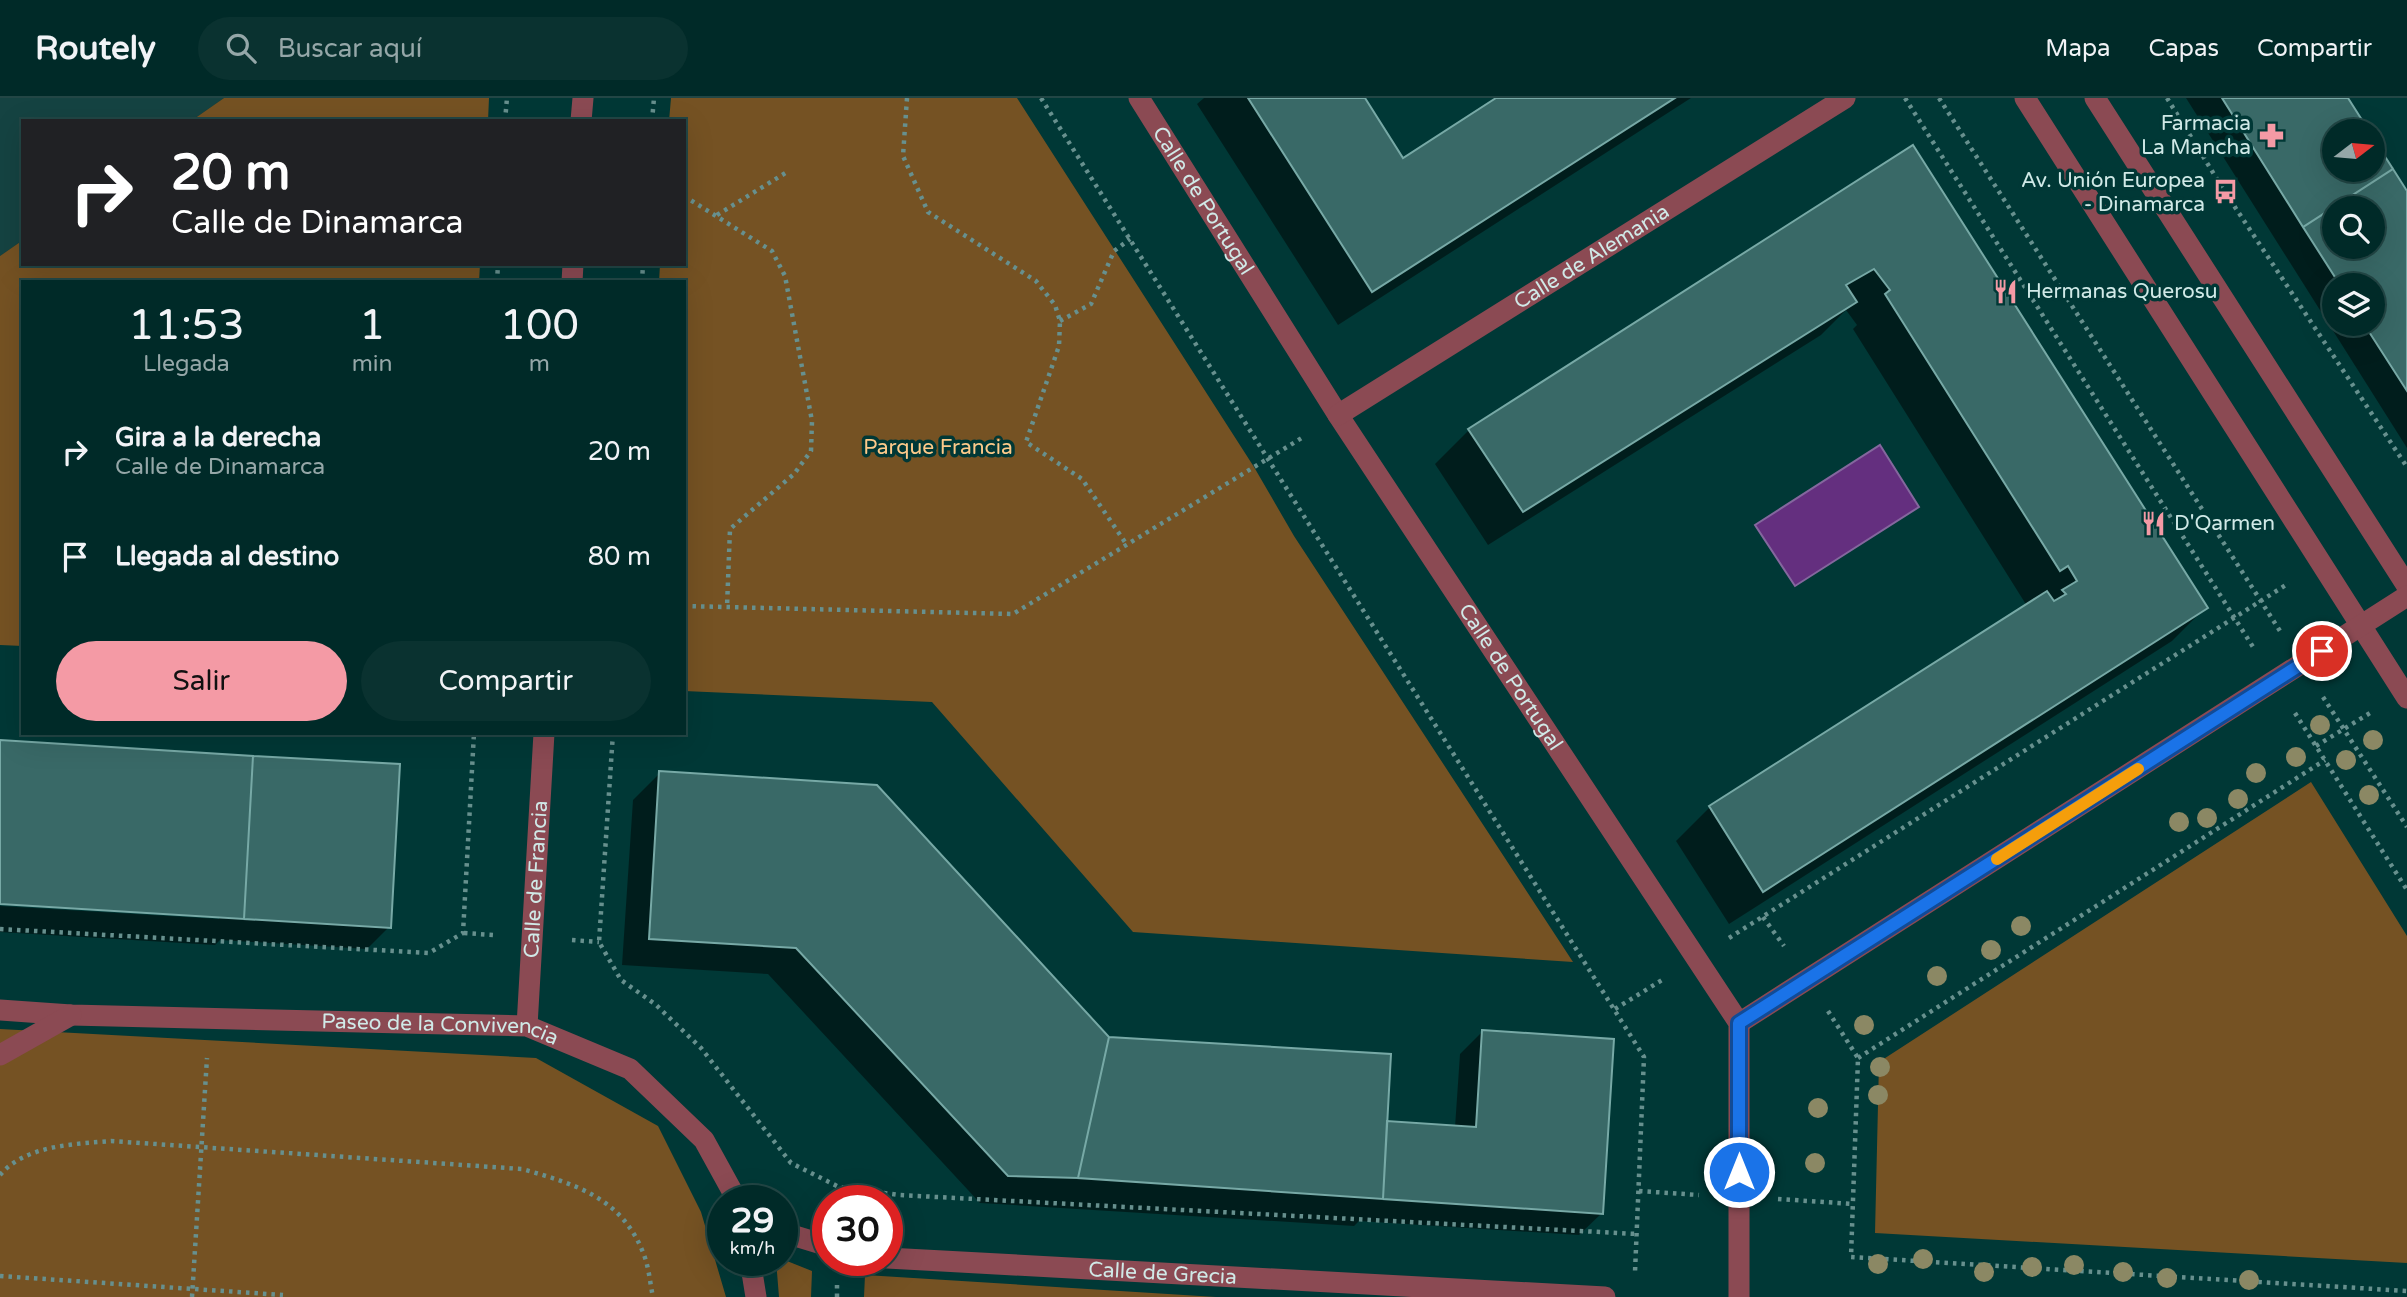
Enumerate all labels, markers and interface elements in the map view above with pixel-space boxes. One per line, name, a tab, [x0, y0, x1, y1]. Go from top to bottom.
search box	[198, 17, 688, 80]
text: Routely	[35, 29, 156, 68]
icon: search	[222, 29, 260, 67]
text: Buscar aquí	[278, 33, 422, 64]
text: Mapa	[2045, 34, 2111, 63]
text: Capas	[2149, 34, 2219, 63]
text: Compartir	[2257, 34, 2372, 63]
place label: Farmacia La Mancha	[2141, 111, 2251, 160]
north arrow	[2322, 119, 2385, 182]
map controls	[2322, 119, 2385, 336]
pharmacy icon: Farmacia La Mancha	[2257, 121, 2285, 149]
street label: Calle de Portugal	[1147, 122, 1259, 280]
text: 20 m	[171, 144, 290, 203]
icon: right	[56, 147, 147, 238]
place label: Av. Unión Europea - Dinamarca	[2021, 168, 2205, 217]
bus stop icon: Av. Unión Europea - Dinamarca	[2211, 178, 2239, 206]
button: search	[2322, 196, 2385, 259]
street label: Calle de Alemania	[1509, 199, 1674, 315]
text: Calle de Dinamarca	[171, 204, 464, 242]
button: layers	[2322, 273, 2385, 336]
restaurant icon: Hermanas Querosu	[1992, 277, 2020, 305]
place label: Hermanas Querosu	[2026, 279, 2218, 304]
text: 11:53	[128, 300, 245, 351]
text: 1	[359, 300, 385, 351]
text: 100	[500, 300, 579, 351]
text: Llegada	[143, 350, 230, 378]
text: min	[352, 350, 393, 378]
text: m	[529, 350, 550, 378]
text: Gira a la derecha	[115, 422, 321, 453]
icon: right	[56, 433, 94, 471]
park label: Parque Francia	[863, 435, 1013, 460]
text: 20 m	[588, 436, 651, 467]
text: Calle de Dinamarca	[115, 453, 325, 481]
restaurant icon: D'Qarmen	[2140, 509, 2168, 537]
place label: D'Qarmen	[2174, 511, 2275, 536]
icon: arrive	[56, 538, 94, 576]
text: Llegada al destino	[115, 541, 339, 572]
text: 80 m	[588, 541, 651, 572]
street label: Calle de Portugal	[1453, 599, 1568, 755]
pin	[2292, 621, 2352, 681]
icon: arrive	[2303, 632, 2341, 670]
button: Salir	[56, 641, 347, 721]
button: Compartir	[361, 641, 651, 721]
street label: Calle de Francia	[519, 800, 553, 959]
street label: Paseo de la Convivencia	[321, 1009, 562, 1051]
position arrow	[1702, 1135, 1776, 1209]
speed limit sign: 30	[812, 1185, 903, 1276]
text: 29	[731, 1200, 774, 1242]
text: km/h	[730, 1237, 775, 1259]
street label: Calle de Grecia	[1088, 1257, 1237, 1290]

